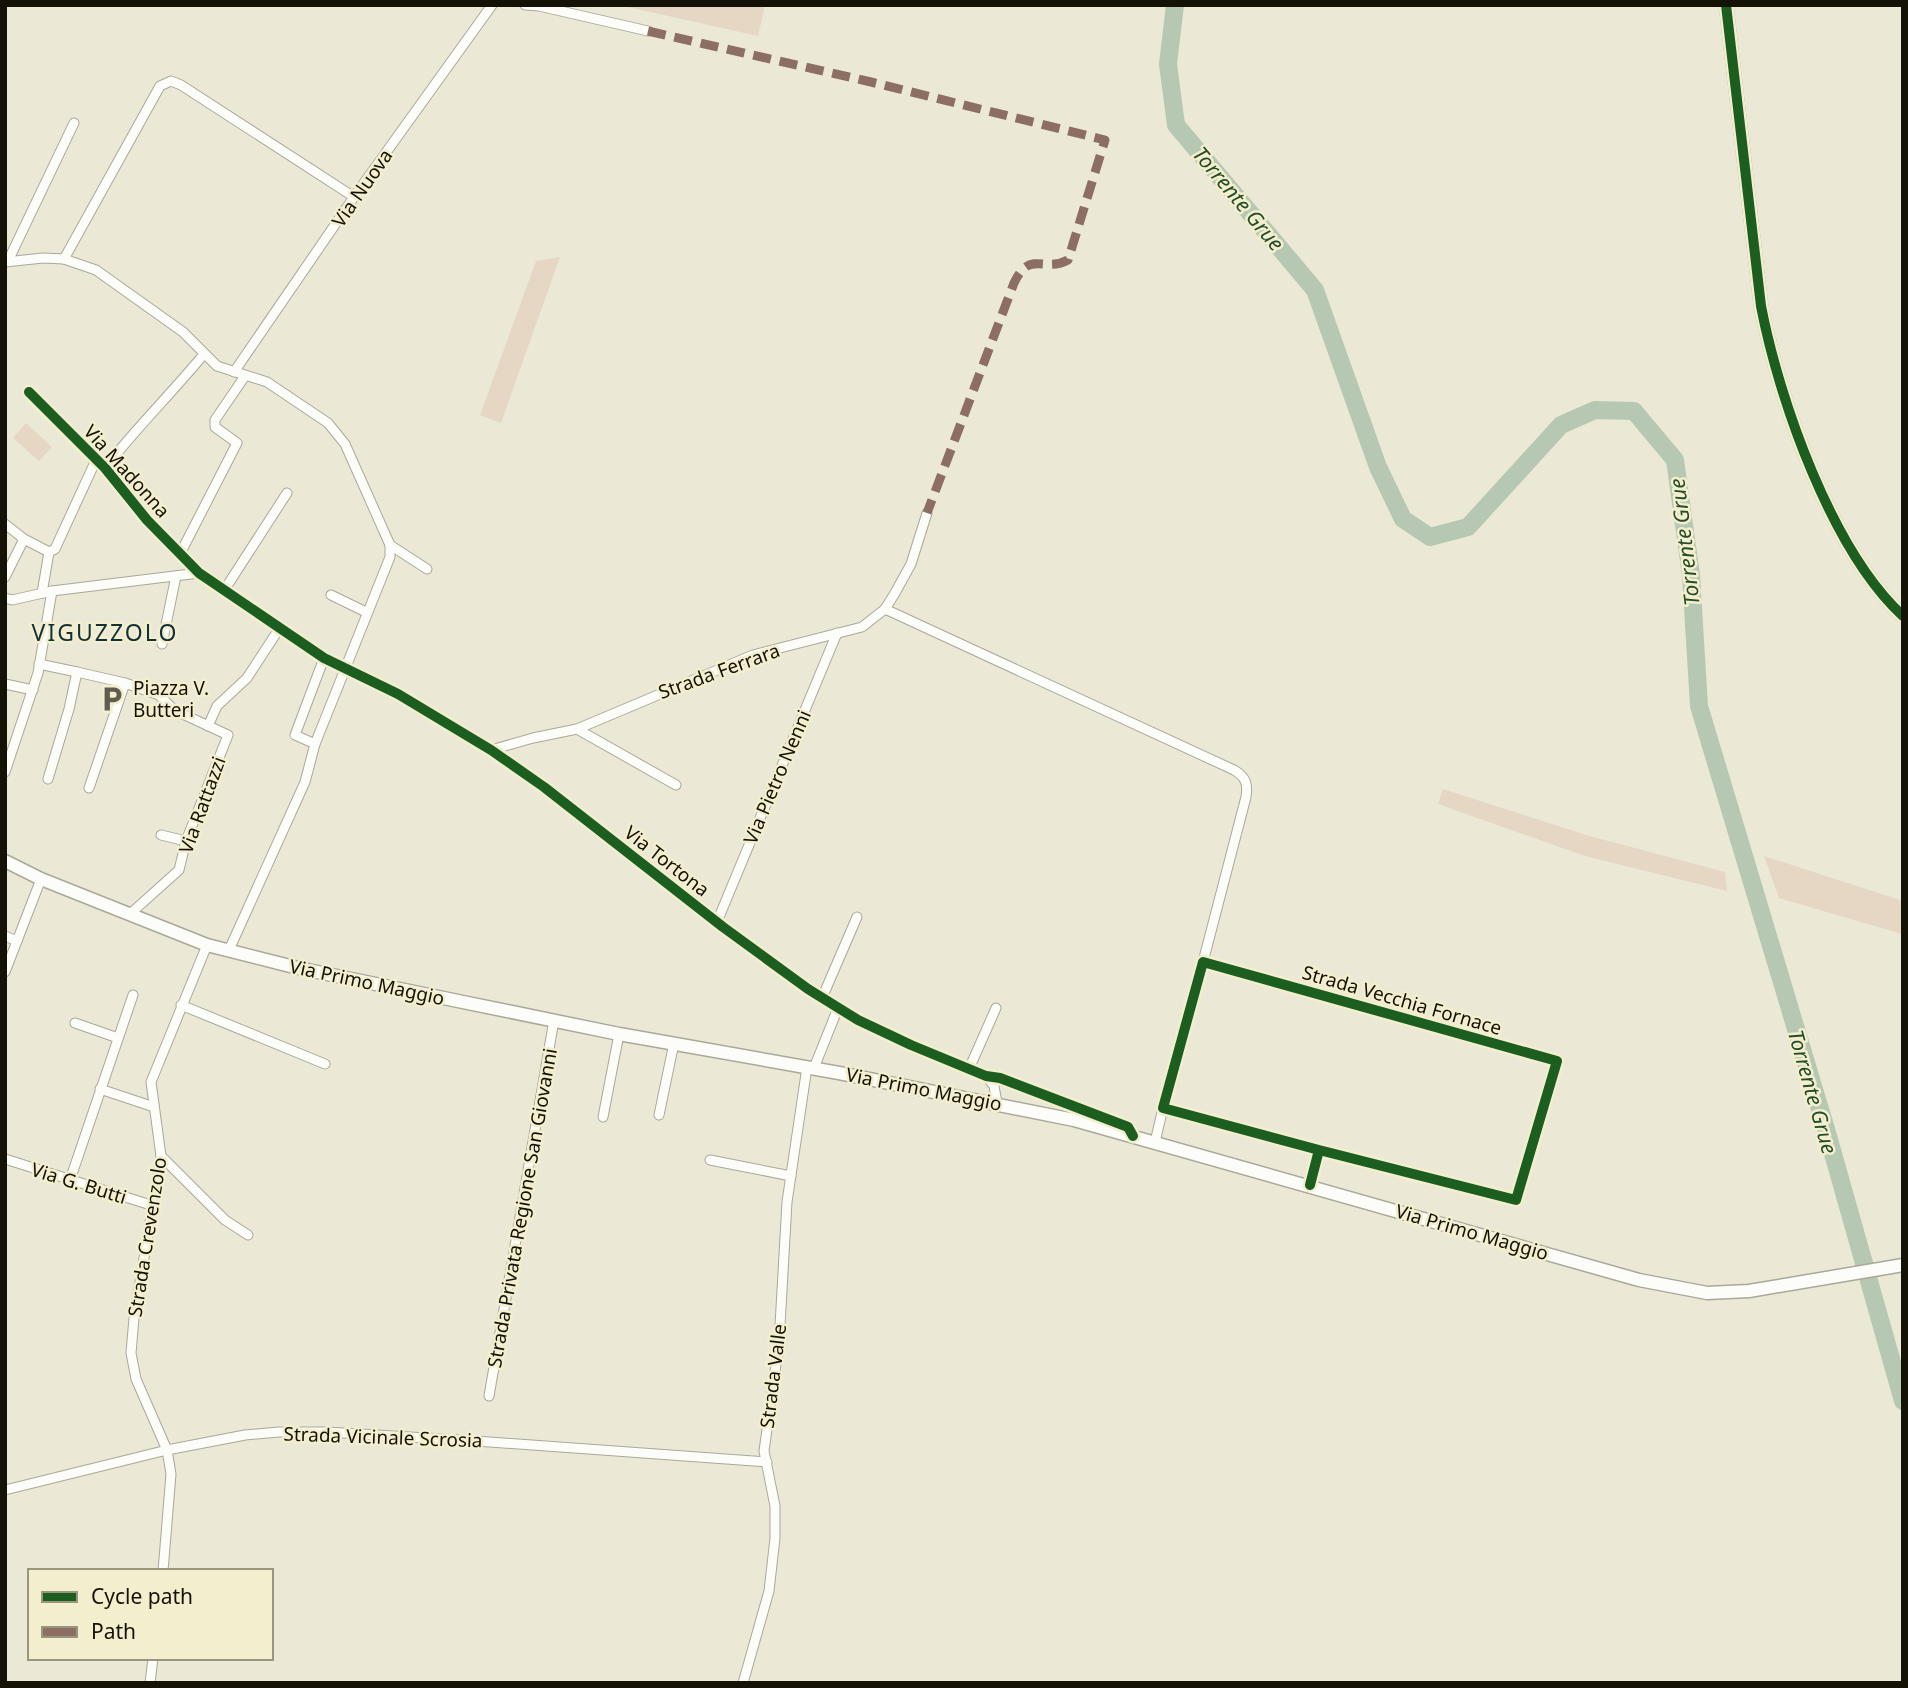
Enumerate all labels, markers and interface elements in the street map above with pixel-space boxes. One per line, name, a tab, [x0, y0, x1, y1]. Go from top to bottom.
water label: Torrente Grue	[1187, 140, 1291, 256]
street label: Via Nuova	[326, 144, 398, 232]
street label: Via Madonna	[78, 419, 176, 523]
water label: Torrente Grue	[1662, 477, 1706, 607]
district label: VIGUZZOLO	[32, 616, 178, 648]
street label: Strada Ferrara	[655, 637, 783, 705]
place label: Piazza V. Butteri	[133, 675, 209, 723]
parking icon: Piazza V. Butteri	[97, 684, 127, 714]
street label: Via Pietro Nenni	[737, 706, 817, 848]
street label: Via Rattazzi	[172, 753, 232, 857]
street label: Via Tortona	[619, 820, 715, 902]
street label: Via Primo Maggio	[287, 953, 447, 1011]
street label: Strada Vecchia Fornace	[1299, 959, 1505, 1041]
water label: Torrente Grue	[1782, 1026, 1844, 1157]
street label: Strada Privata Regione San Giovanni	[481, 1046, 563, 1370]
street label: Via Primo Maggio	[844, 1061, 1004, 1117]
street label: Strada Crevenzolo	[122, 1155, 172, 1319]
street label: Via G. Butti	[28, 1156, 130, 1210]
street label: Via Primo Maggio	[1392, 1198, 1552, 1266]
street label: Strada Valle	[754, 1322, 792, 1430]
street label: Strada Vicinale Scrosia	[283, 1421, 483, 1453]
legend	[28, 1569, 273, 1660]
text: Cycle path	[91, 1582, 193, 1610]
text: Path	[91, 1617, 136, 1645]

